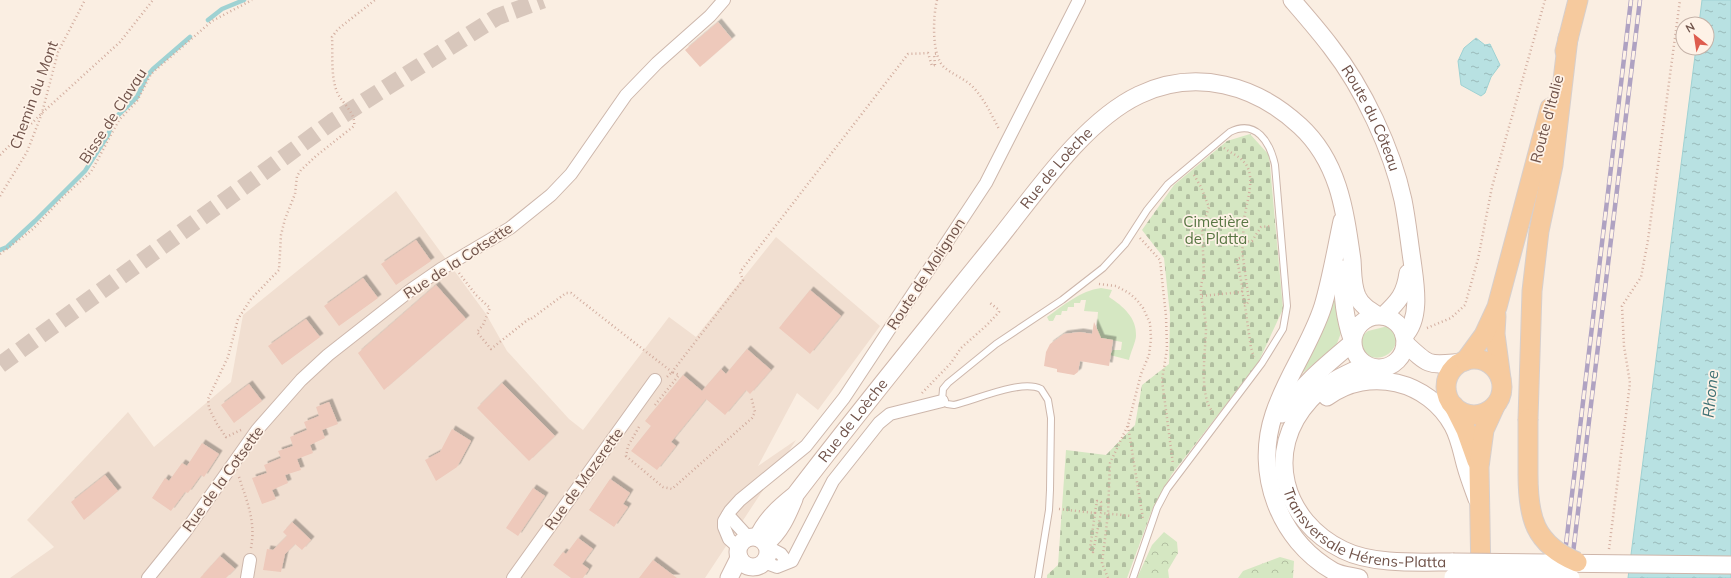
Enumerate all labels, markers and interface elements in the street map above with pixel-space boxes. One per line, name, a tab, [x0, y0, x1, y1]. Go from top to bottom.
north arrow	[1675, 16, 1715, 56]
text: N	[1683, 19, 1697, 35]
street label: Chemin du Mont	[5, 38, 62, 152]
street label: Route du Côteau	[1337, 61, 1405, 173]
street label: Bisse de Clavau	[75, 64, 151, 167]
street label: Route d'Italie	[1526, 73, 1567, 165]
street label: Rue de Loèche	[1016, 123, 1096, 213]
park label: Cimetière de Platta	[1183, 212, 1249, 248]
street label: Route de Molignon	[882, 214, 969, 333]
street label: Rue de la Cotsette	[400, 218, 516, 303]
water label: Rhone	[1698, 369, 1722, 419]
street label: Rue de Loèche	[814, 374, 892, 466]
street label: Rue de la Cotsette	[178, 422, 267, 535]
street label: Rue de Mazerette	[540, 424, 627, 534]
street label: Transversale Hérens-Platta	[1279, 485, 1446, 571]

